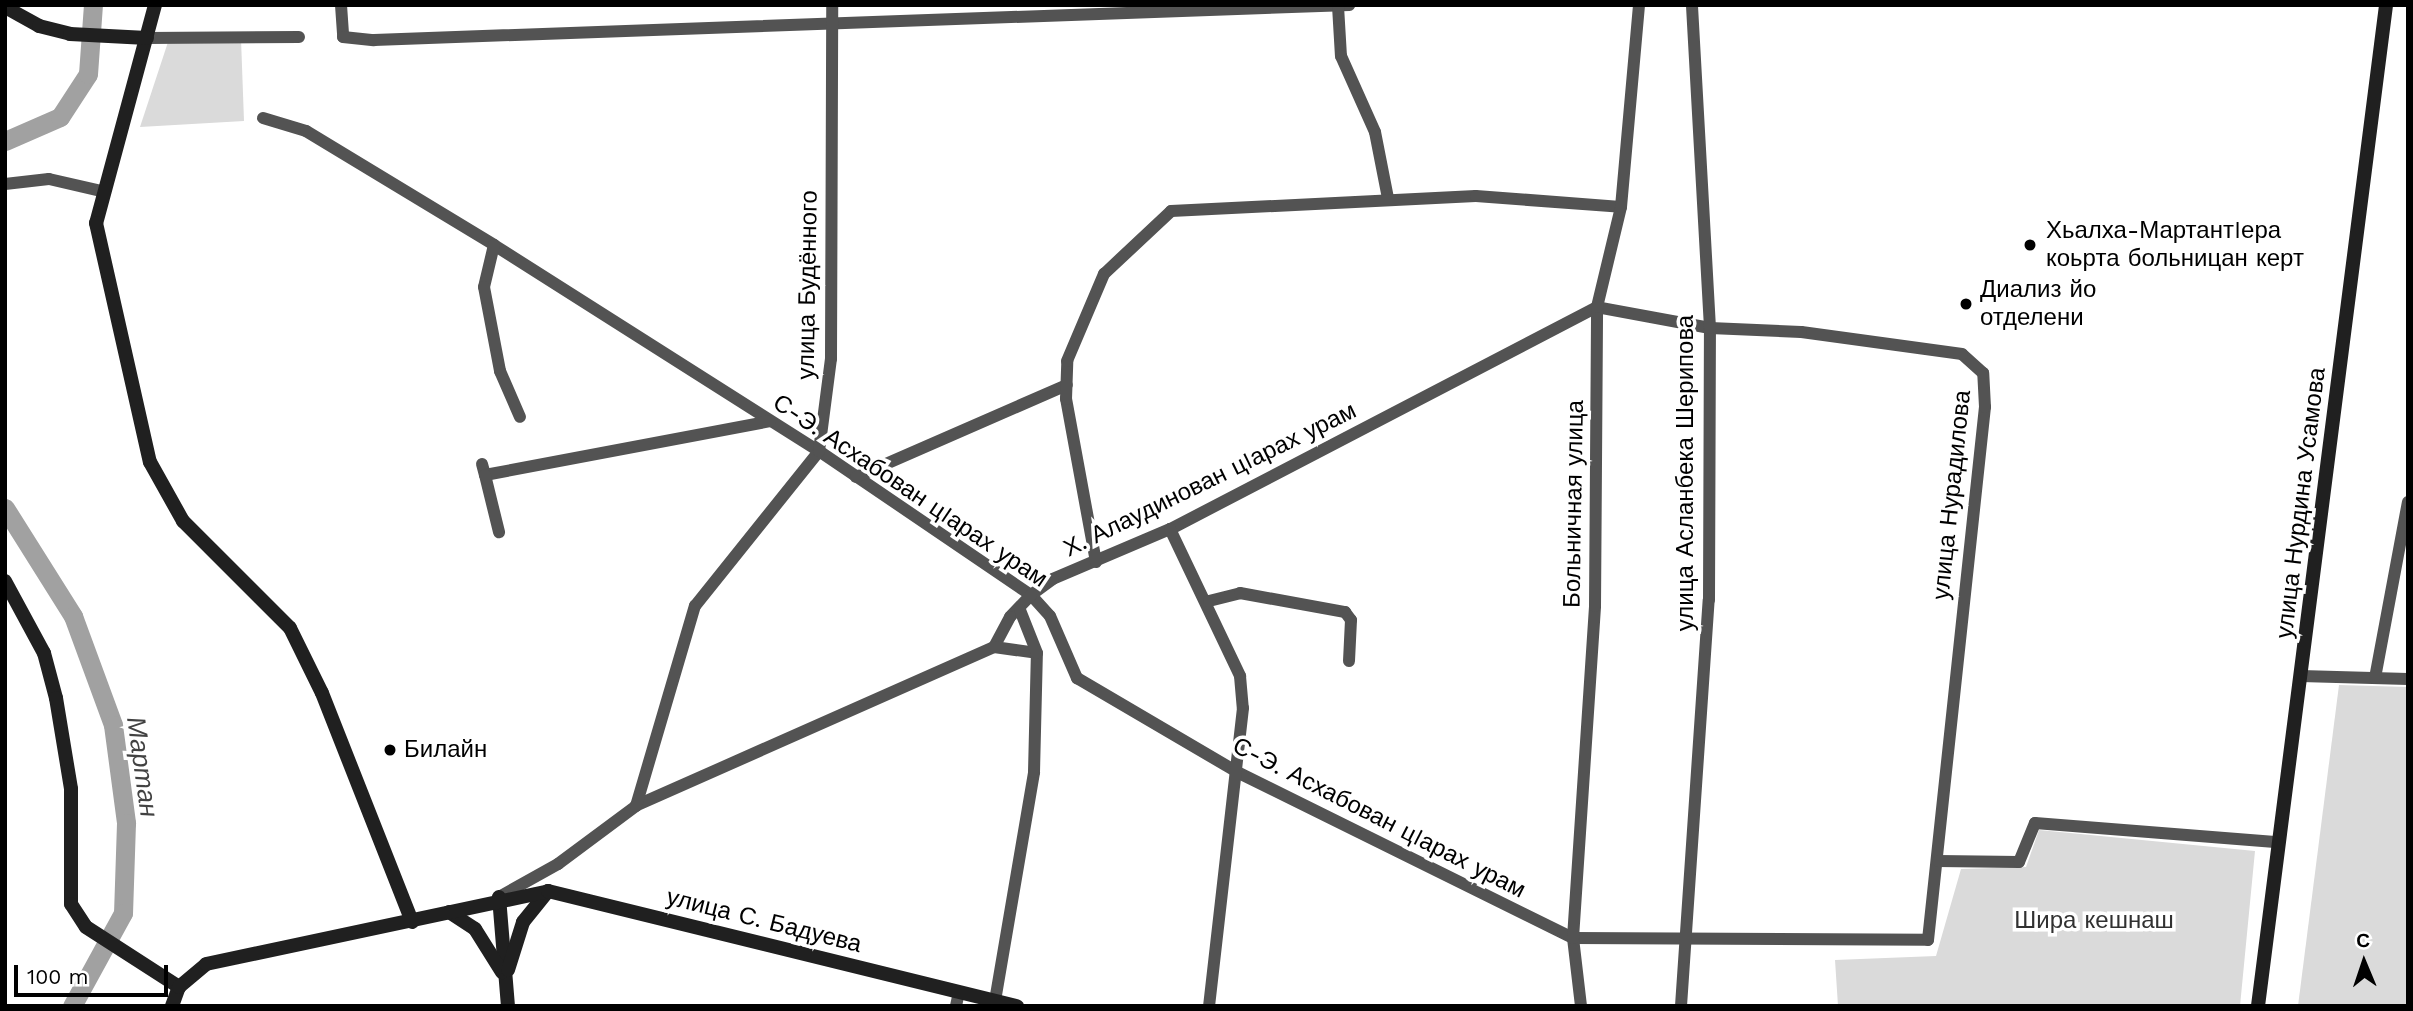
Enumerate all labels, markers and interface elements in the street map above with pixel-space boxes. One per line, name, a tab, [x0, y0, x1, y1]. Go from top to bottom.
street label: улица Будённого	[792, 190, 824, 380]
place label: Хьалха-МартантIера коьрта больницан керт	[2046, 217, 2304, 273]
marker: Хьалха-МартантIера коьрта больницан керт	[2020, 235, 2040, 255]
place label: Диализ йо отделени	[1980, 276, 2096, 332]
marker: Диализ йо отделени	[1958, 296, 1974, 312]
street label: улица Асланбека Шерипова	[1672, 315, 1700, 631]
street label: улица Нурдина Усамова	[2270, 366, 2332, 640]
street label: С-Э. Асхабован цIарах урам	[767, 388, 1053, 594]
street label: улица Нурадилова	[1927, 389, 1977, 601]
street label: Х. Алаудинован цIарах урам	[1059, 396, 1361, 564]
street label: Больничная улица	[1558, 400, 1590, 608]
water label: Мартан	[120, 715, 164, 819]
street label: С-Э. Асхабован цIарах урам	[1228, 731, 1530, 905]
place label: Билайн	[404, 736, 487, 764]
marker: Билайн	[382, 742, 398, 758]
street label: улица С. Бадуева	[663, 883, 865, 959]
park label: Шира кешнаш	[2014, 907, 2174, 935]
north arrow	[2329, 927, 2399, 997]
text: С	[2356, 929, 2371, 952]
scale bar	[18, 951, 172, 995]
text: 100 m	[27, 964, 89, 989]

